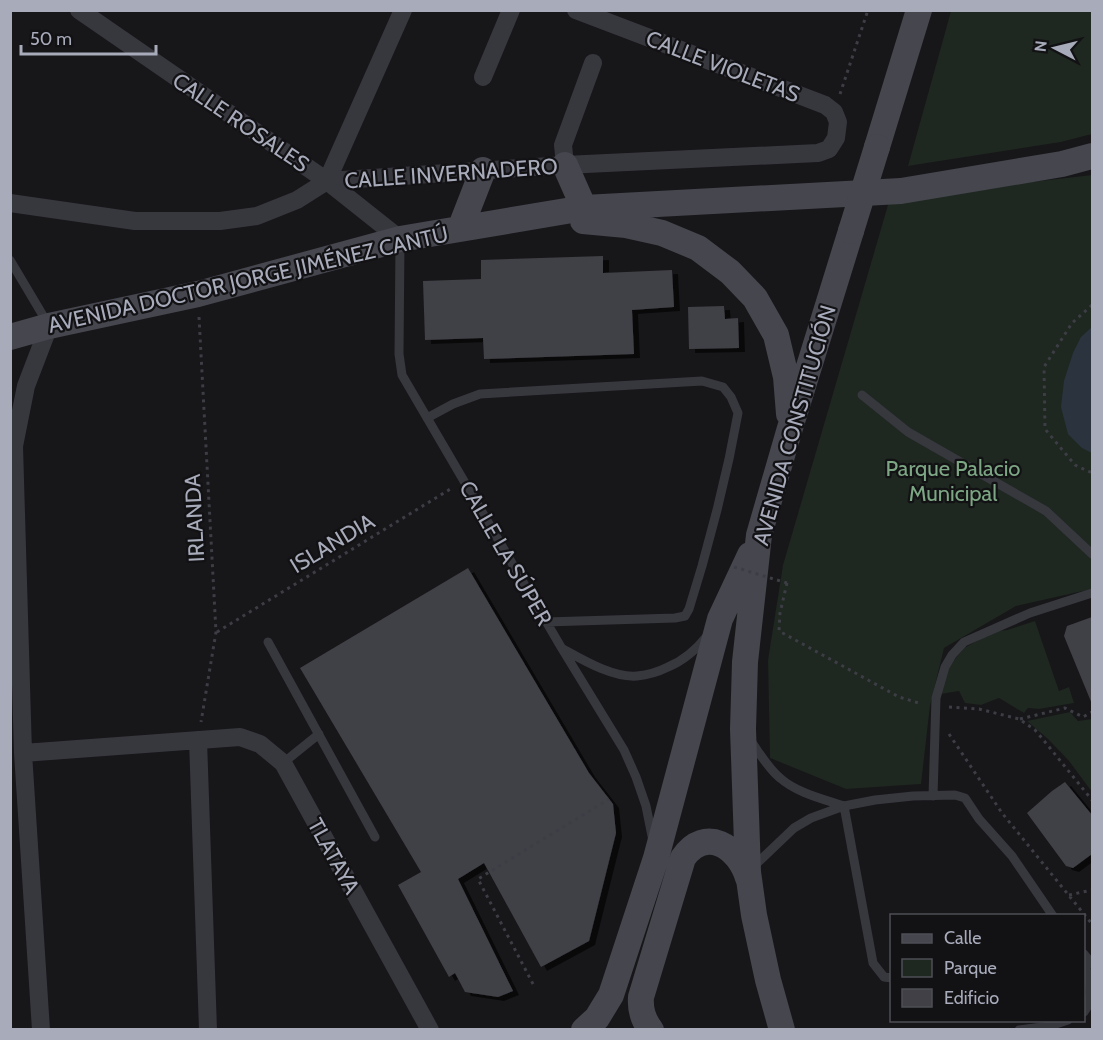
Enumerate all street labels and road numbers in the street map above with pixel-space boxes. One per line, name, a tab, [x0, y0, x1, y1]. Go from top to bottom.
street label: CALLE VIOLETAS	[642, 25, 804, 108]
street label: CALLE ROSALES	[167, 67, 314, 178]
street label: CALLE INVERNADERO	[344, 153, 559, 194]
street label: AVENIDA DOCTOR JORGE JIMÉNEZ CANTÚ	[45, 220, 451, 339]
street label: AVENIDA CONSTITUCIÓN	[747, 302, 842, 548]
street label: IRLANDA	[179, 473, 210, 563]
street label: CALLE LA SÚPER	[453, 476, 558, 630]
street label: ISLANDIA	[285, 508, 380, 579]
street label: TLATAYA	[302, 814, 366, 899]

